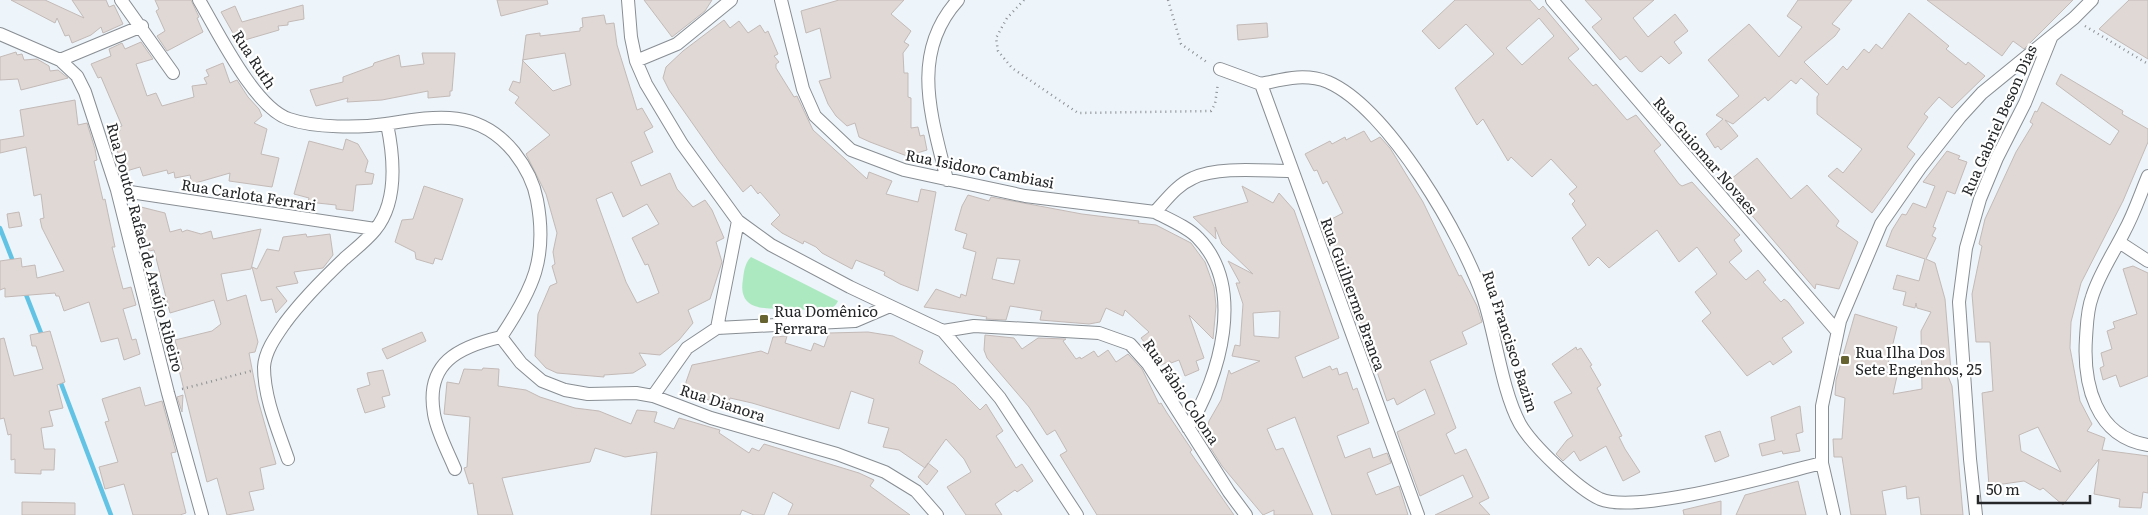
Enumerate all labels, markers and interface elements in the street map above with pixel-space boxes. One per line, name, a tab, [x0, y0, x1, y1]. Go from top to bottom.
street label: Rua Ruth	[227, 25, 283, 93]
street label: Rua Gabriel Beson Dias	[1954, 41, 2042, 199]
street label: Rua Guiomar Novaes	[1648, 91, 1764, 219]
street label: Rua Doutor Rafael de Araújo Ribeiro	[102, 120, 190, 374]
street label: Rua Isidoro Cambiasi	[904, 142, 1056, 194]
street label: Rua Carlota Ferrari	[180, 172, 318, 216]
street label: Rua Guilherme Branca	[1316, 214, 1393, 375]
street label: Rua Francisco Bazim	[1477, 267, 1545, 415]
place label: Rua Domênico Ferrara	[774, 299, 878, 339]
marker: Rua Domênico Ferrara	[758, 313, 770, 325]
street label: Rua Fábio Colona	[1138, 333, 1227, 449]
place label: Rua Ilha Dos Sete Engenhos, 25	[1855, 340, 1982, 380]
marker: Rua Ilha Dos Sete Engenhos, 25	[1839, 354, 1851, 366]
street label: Rua Dianora	[677, 377, 770, 427]
scale bar	[1978, 472, 2090, 504]
text: 50 m	[1986, 477, 2020, 500]

